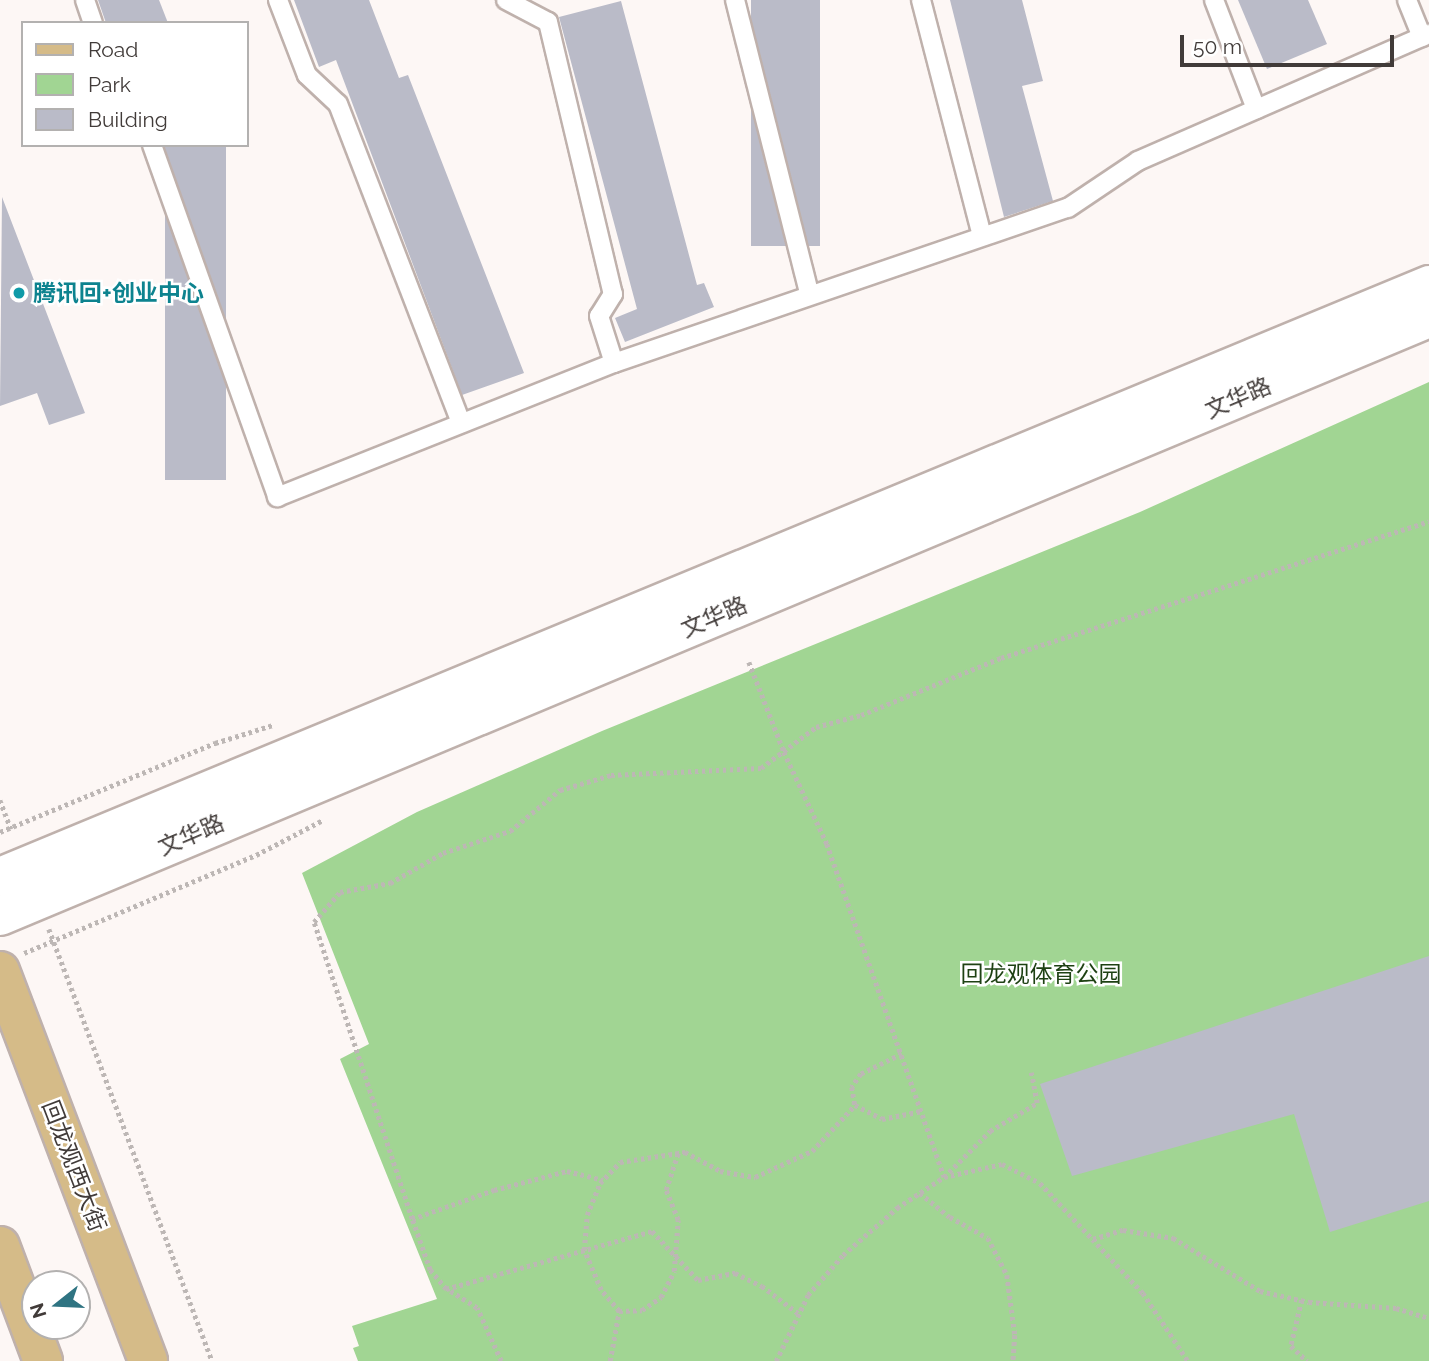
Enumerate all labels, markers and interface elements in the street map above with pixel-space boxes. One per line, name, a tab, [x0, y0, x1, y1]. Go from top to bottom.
legend	[21, 21, 248, 147]
scale bar	[1184, 21, 1398, 65]
text: 50 m	[1193, 34, 1242, 59]
text: Road	[88, 37, 138, 62]
text: Park	[88, 72, 131, 97]
text: Building	[88, 107, 168, 132]
place label: 腾讯回+创业中心	[33, 279, 204, 307]
marker: 腾讯回+创业中心	[11, 285, 27, 301]
street label: 文华路	[1201, 372, 1275, 424]
street label: 文华路	[677, 591, 751, 643]
street label: 文华路	[154, 809, 228, 861]
park label: 回龙观体育公园	[961, 960, 1121, 988]
street label: 回龙观西大街	[36, 1097, 112, 1235]
north arrow	[21, 1270, 91, 1340]
text: N	[25, 1301, 51, 1321]

